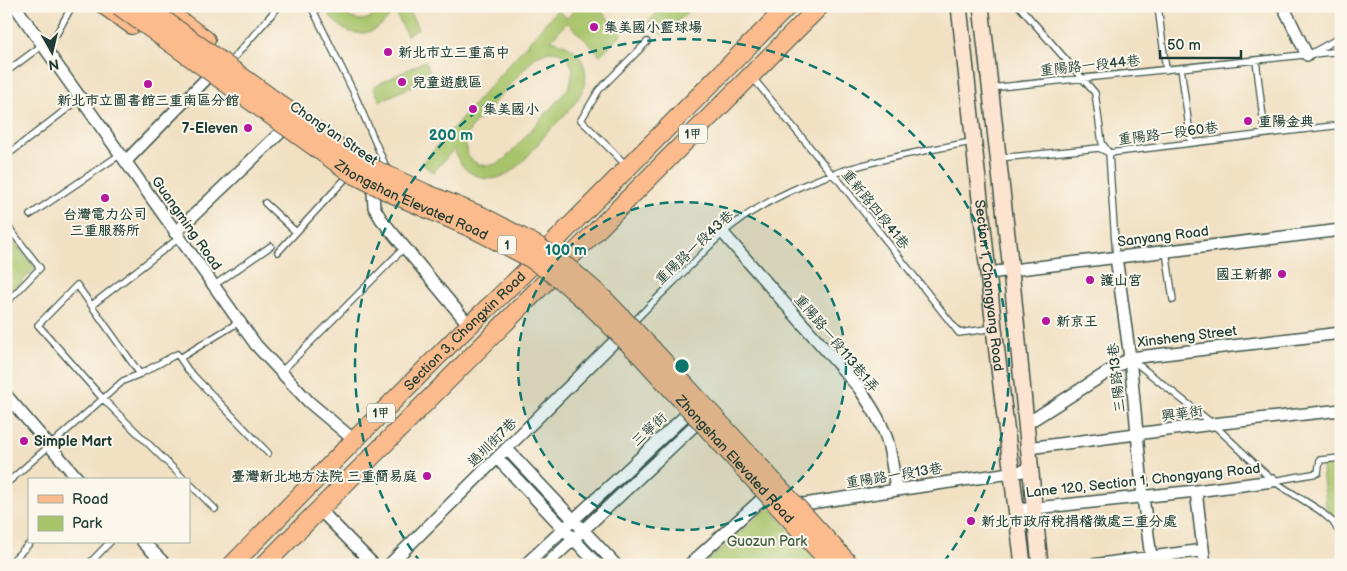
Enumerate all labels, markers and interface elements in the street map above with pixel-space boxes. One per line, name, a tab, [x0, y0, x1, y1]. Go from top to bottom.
place label: 集美國小籃球場	[604, 19, 702, 36]
marker: 集美國小籃球場	[588, 21, 600, 33]
north arrow	[28, 28, 78, 78]
scale bar	[1160, 28, 1241, 60]
text: 50 m	[1167, 36, 1201, 55]
place label: 新北市立三重高中	[398, 44, 510, 61]
marker: 新北市立三重高中	[382, 46, 394, 58]
street label: 重陽路一段44巷	[1039, 52, 1142, 79]
text: N	[47, 55, 60, 74]
place label: 兒童遊戲區	[412, 74, 482, 91]
marker: 兒童遊戲區	[396, 76, 408, 88]
marker: 新北市立圖書館三重南區分館	[142, 78, 154, 90]
place label: 新北市立圖書館三重南區分館	[57, 92, 239, 109]
street label: Chong'an Street	[287, 98, 381, 169]
place label: 集美國小	[483, 101, 539, 118]
marker: 集美國小	[467, 103, 479, 115]
place label: 重陽金典	[1258, 113, 1314, 130]
marker: 重陽金典	[1242, 115, 1254, 127]
street label: 重陽路一段60巷	[1117, 119, 1220, 148]
place label: 7-Eleven	[182, 120, 238, 137]
marker: 7-Eleven	[242, 122, 254, 134]
road number: 1甲	[679, 125, 707, 144]
text: 200 m	[429, 126, 473, 145]
street label: Zhongshan Elevated Road	[331, 156, 491, 244]
street label: 重新路四段41巷	[838, 166, 914, 254]
street label: Guangming Road	[148, 173, 225, 273]
marker: 台灣電力公司 三重服務所	[99, 192, 111, 204]
street label: Section 1, Chongyang Road	[971, 199, 1007, 372]
place label: 台灣電力公司 三重服務所	[63, 206, 147, 239]
street label: 重陽路一段43巷	[652, 206, 738, 288]
street label: Sanyang Road	[1116, 222, 1210, 251]
road number: 1	[498, 236, 516, 254]
text: 100 m	[545, 241, 587, 260]
place label: 國王新都	[1216, 266, 1272, 283]
street label: Section 3, Chongxin Road	[401, 268, 529, 394]
marker: 國王新都	[1276, 268, 1288, 280]
place label: 護山宮	[1100, 272, 1142, 289]
marker: 護山宮	[1084, 274, 1096, 286]
street label: 重陽路一段113巷1弄	[791, 291, 883, 396]
place label: 新京王	[1056, 313, 1098, 330]
marker: 新京王	[1040, 315, 1052, 327]
street label: Xinsheng Street	[1135, 322, 1238, 351]
street label: 三陽路13巷	[1104, 341, 1129, 414]
centre of rings	[673, 357, 691, 375]
street label: Zhongshan Elevated Road	[671, 391, 797, 527]
street label: 興華街	[1160, 402, 1204, 425]
road number: 1甲	[367, 403, 395, 422]
street label: 三寧街	[628, 409, 670, 450]
street label: 過圳街7巷	[464, 413, 521, 471]
place label: Simple Mart	[34, 433, 112, 450]
marker: Simple Mart	[18, 435, 30, 447]
street label: 重陽路一段13巷	[844, 459, 945, 492]
street label: Lane 120, Section 1, Chongyang Road	[1025, 460, 1261, 501]
place label: 臺灣新北地方法院 三重簡易庭	[231, 468, 417, 485]
marker: 臺灣新北地方法院 三重簡易庭	[421, 470, 433, 482]
legend	[28, 478, 190, 544]
text: Road	[72, 490, 108, 509]
place label: 新北市政府稅捐稽徵處三重分處	[981, 513, 1177, 530]
text: Park	[72, 514, 103, 533]
marker: 新北市政府稅捐稽徵處三重分處	[965, 515, 977, 527]
park label: Guozun Park	[727, 533, 807, 550]

